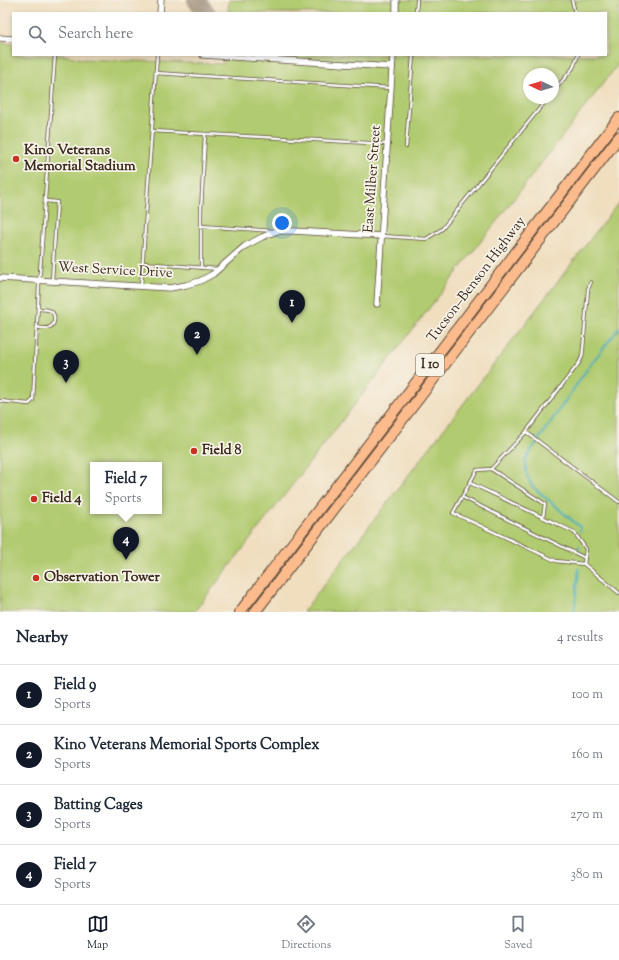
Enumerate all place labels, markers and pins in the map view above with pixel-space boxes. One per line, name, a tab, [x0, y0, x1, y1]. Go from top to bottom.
place label: Kino Veterans Memorial Stadium	[24, 141, 136, 177]
marker: Kino Veterans Memorial Stadium	[11, 154, 21, 164]
pin: 1	[279, 290, 305, 323]
pin: 2	[184, 322, 210, 355]
pin: 3	[53, 350, 79, 383]
place label: Field 8	[202, 441, 242, 461]
marker: Field 8	[189, 446, 199, 456]
place label: Field 4	[42, 489, 82, 509]
marker: Field 4	[29, 494, 39, 504]
pin: 4	[113, 527, 139, 560]
place label: Observation Tower	[44, 568, 161, 588]
marker: Observation Tower	[31, 573, 41, 583]

